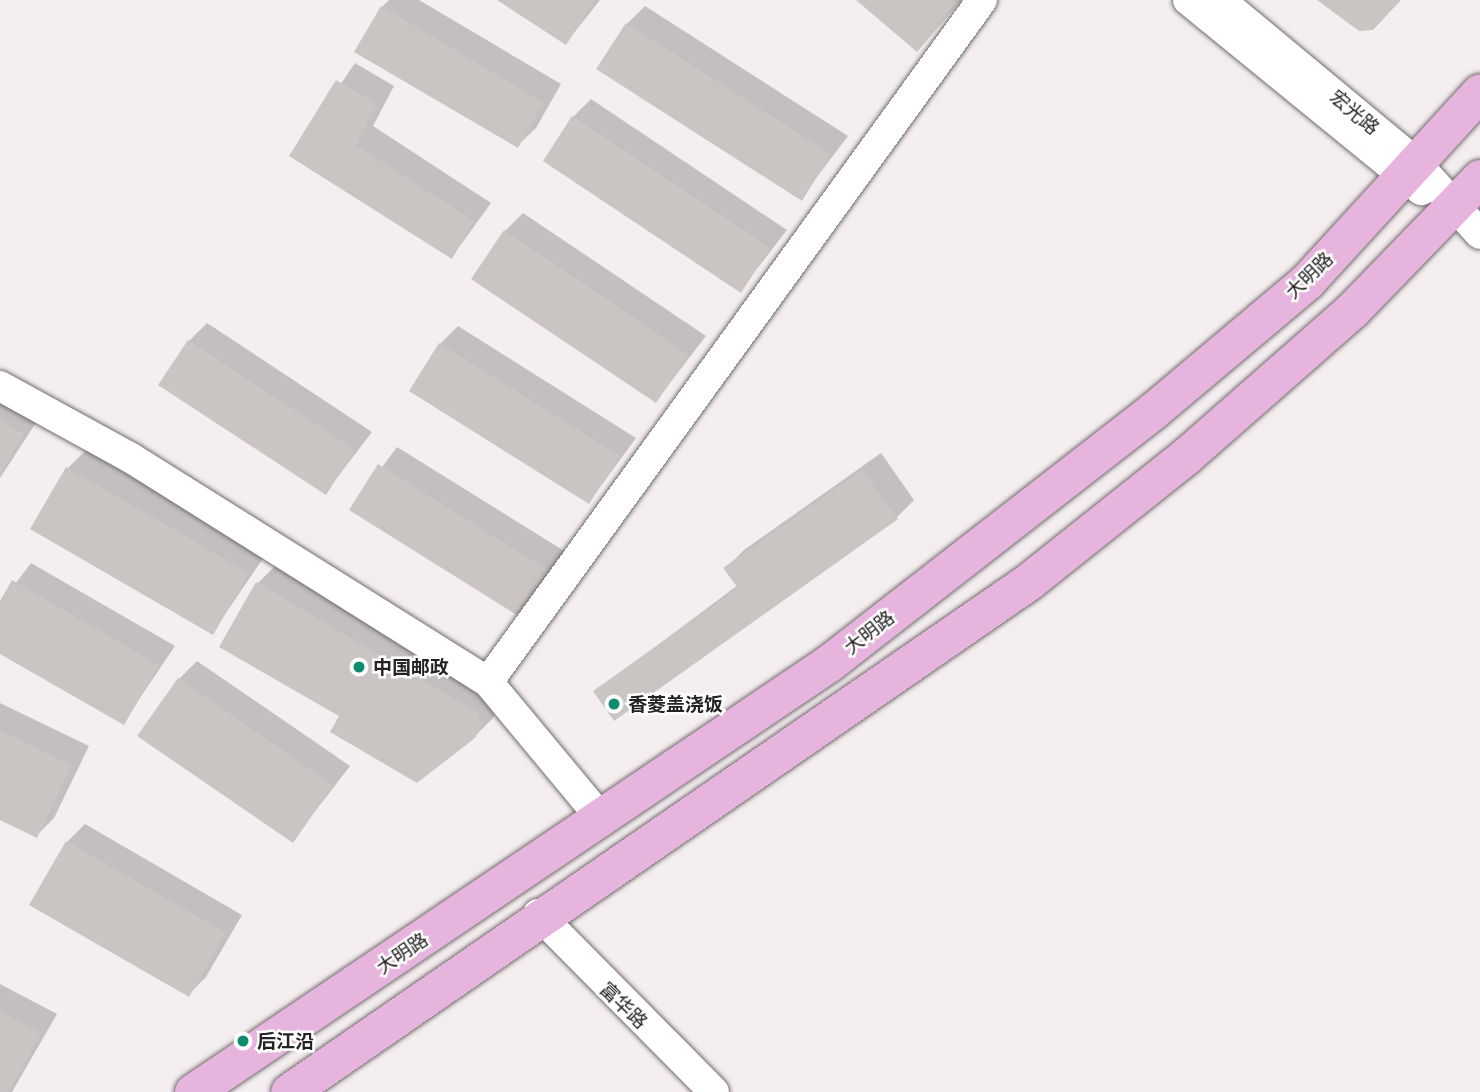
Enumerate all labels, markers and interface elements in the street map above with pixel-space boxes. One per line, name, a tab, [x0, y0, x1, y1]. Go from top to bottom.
street label: 宏光路	[1326, 85, 1384, 139]
street label: 大明路	[1281, 247, 1337, 303]
street label: 大明路	[840, 605, 898, 659]
place label: 中国邮政	[373, 656, 449, 678]
marker: 中国邮政	[351, 659, 367, 675]
place label: 香菱盖浇饭	[628, 693, 723, 715]
marker: 香菱盖浇饭	[606, 696, 622, 712]
street label: 大明路	[372, 928, 432, 978]
street label: 富华路	[596, 977, 652, 1033]
place label: 后江沿	[257, 1030, 314, 1052]
marker: 后江沿	[235, 1033, 251, 1049]

